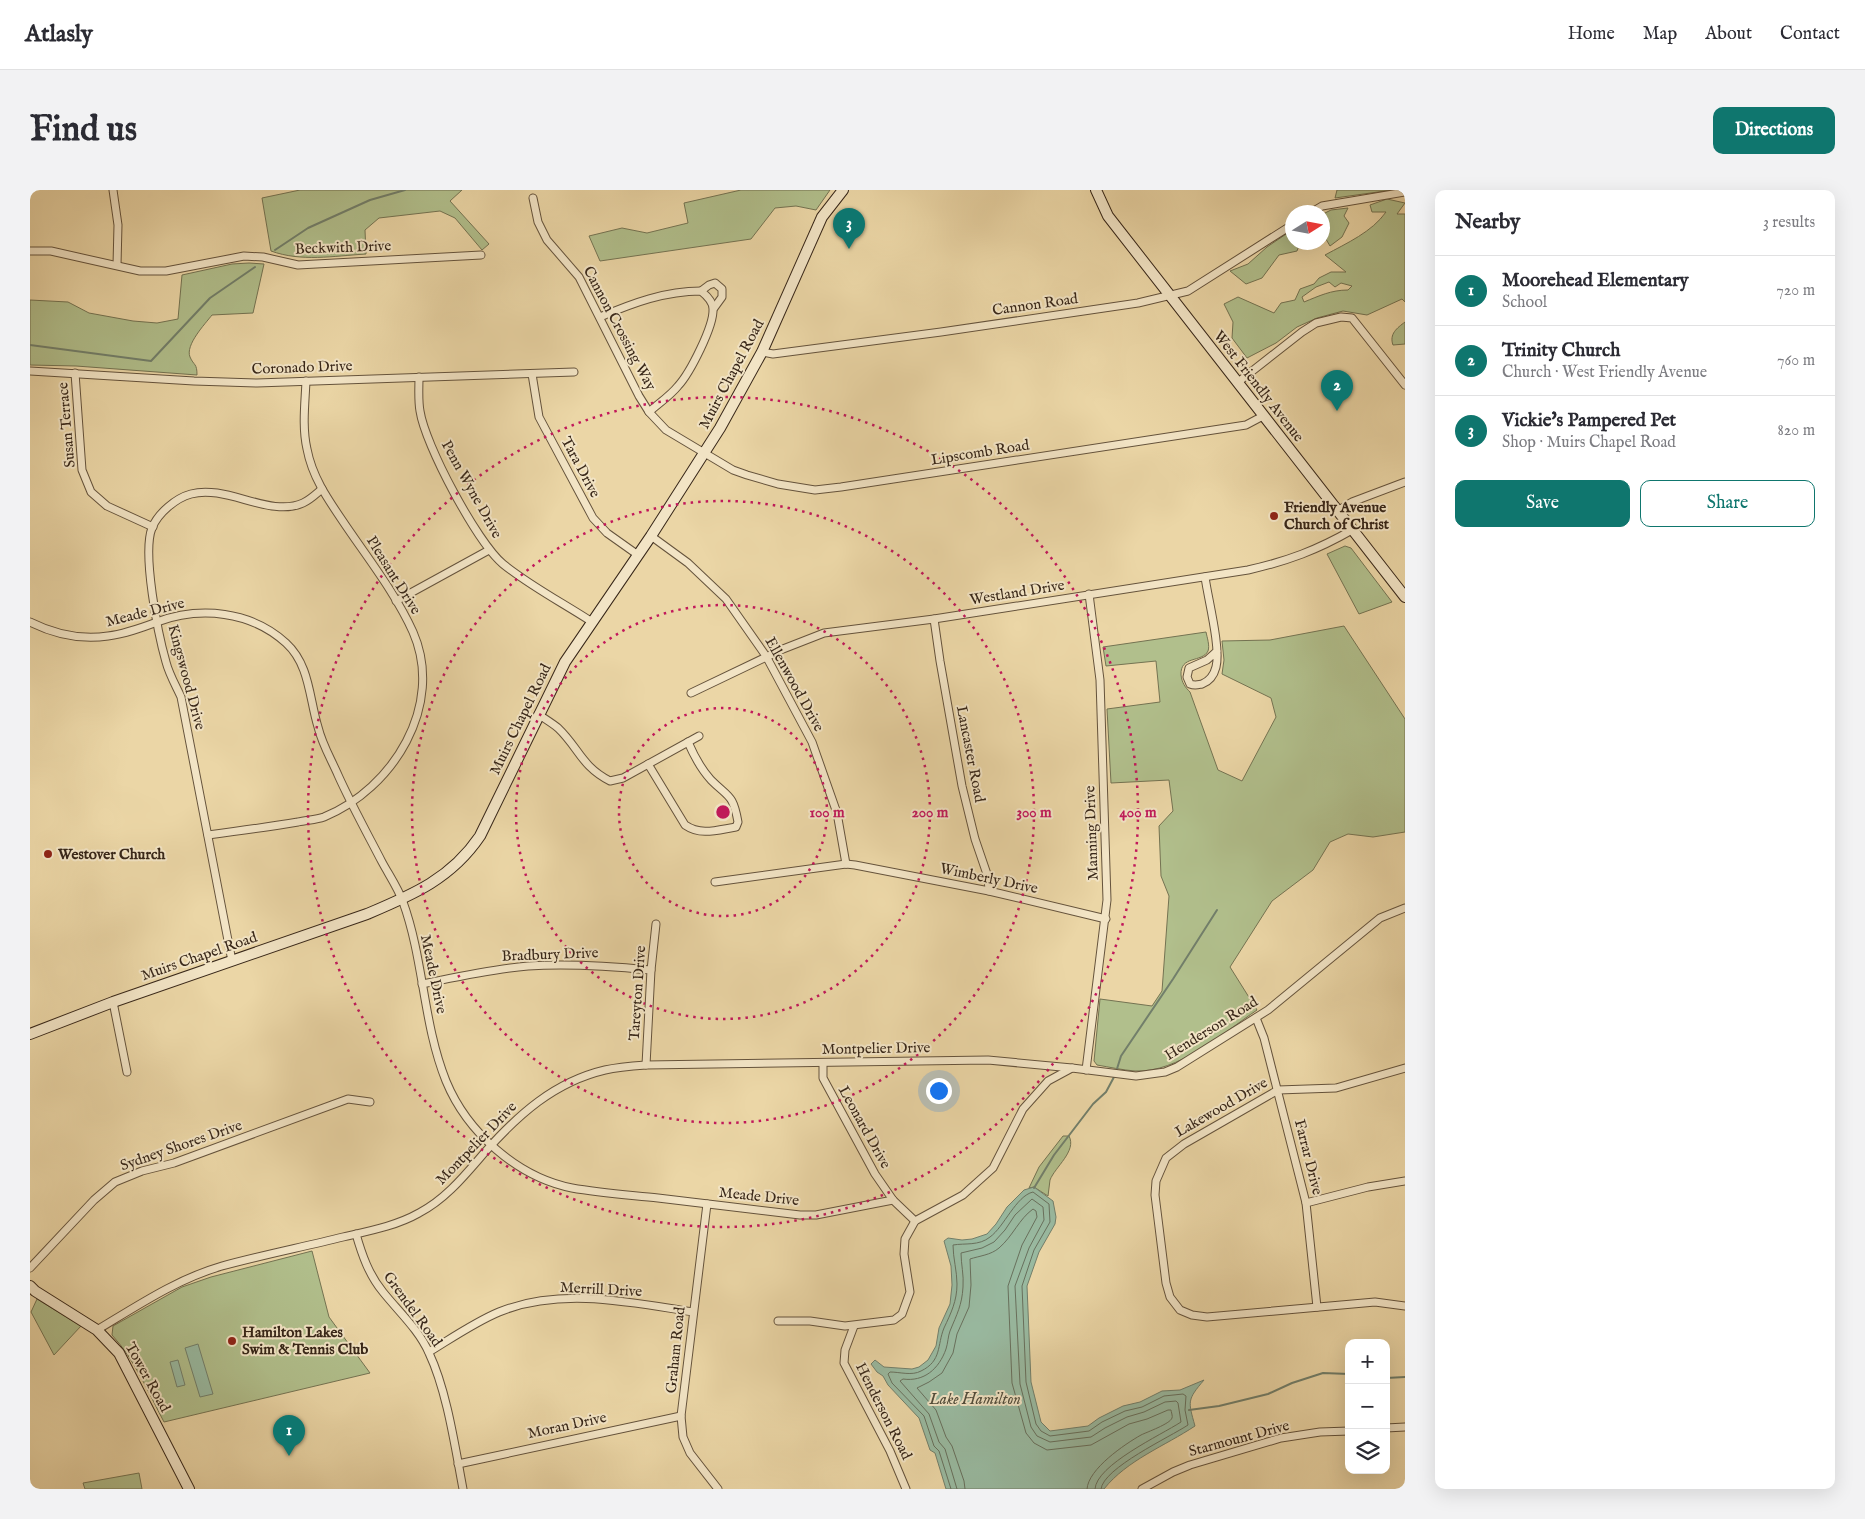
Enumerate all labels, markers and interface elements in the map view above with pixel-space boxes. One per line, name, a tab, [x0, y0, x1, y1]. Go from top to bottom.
text: Atlasly	[25, 19, 93, 50]
text: Home	[1568, 23, 1615, 46]
text: Map	[1643, 23, 1677, 46]
text: About	[1705, 23, 1752, 46]
text: Contact	[1780, 23, 1840, 46]
button: Directions	[1713, 107, 1835, 154]
text: Find us	[30, 108, 137, 153]
north arrow	[1285, 205, 1330, 250]
pin: 3	[833, 208, 865, 249]
text: Nearby	[1455, 209, 1520, 236]
text: 3 results	[1763, 213, 1815, 233]
street label: Beckwith Drive	[295, 236, 392, 259]
street label: Cannon Crossing Way	[579, 263, 661, 394]
text: Moorehead Elementary	[1502, 269, 1689, 293]
text: 1	[1468, 281, 1474, 301]
text: 720 m	[1776, 281, 1815, 301]
street label: Cannon Road	[991, 289, 1080, 320]
text: School	[1502, 293, 1547, 313]
street label: Muirs Chapel Road	[695, 315, 769, 432]
street label: West Friendly Avenue	[1209, 327, 1308, 446]
text: Trinity Church	[1502, 339, 1620, 363]
text: 2	[1467, 351, 1475, 371]
text: 760 m	[1777, 351, 1815, 371]
street label: Coronado Drive	[251, 356, 353, 379]
text: Church · West Friendly Avenue	[1502, 363, 1707, 383]
pin: 2	[1321, 370, 1353, 411]
street label: Susan Terrace	[53, 381, 80, 469]
text: Vickie's Pampered Pet	[1502, 409, 1676, 433]
text: 3	[1468, 421, 1474, 441]
text: 820 m	[1778, 421, 1815, 441]
street label: Tara Drive	[557, 433, 605, 501]
text: Shop · Muirs Chapel Road	[1502, 433, 1676, 453]
street label: Lipscomb Road	[930, 435, 1032, 470]
street label: Penn Wyne Drive	[437, 437, 506, 542]
button: Save	[1455, 480, 1630, 527]
button: Share	[1640, 480, 1815, 527]
place label: Friendly Avenue Church of Christ	[1284, 498, 1390, 534]
marker: Friendly Avenue Church of Christ	[1268, 510, 1280, 522]
street label: Pleasant Drive	[362, 532, 425, 618]
street label: Westland Drive	[968, 576, 1066, 609]
street label: Meade Drive	[104, 594, 187, 631]
street label: Kingswood Drive	[163, 622, 210, 732]
street label: Ellenwood Drive	[761, 634, 828, 735]
street label: Muirs Chapel Road	[485, 660, 556, 778]
street label: Lancaster Road	[952, 704, 989, 805]
street label: Manning Drive	[1080, 785, 1103, 881]
centre of rings	[714, 803, 732, 821]
text: 100 m	[809, 803, 845, 822]
text: 200 m	[912, 803, 949, 822]
text: 300 m	[1016, 803, 1052, 822]
text: 400 m	[1120, 803, 1157, 822]
place label: Westover Church	[57, 845, 166, 864]
marker: Westover Church	[42, 848, 54, 860]
street label: Wimberly Drive	[938, 859, 1040, 898]
street label: Muirs Chapel Road	[139, 927, 261, 985]
street label: Meade Drive	[416, 933, 451, 1016]
street label: Bradbury Drive	[501, 943, 599, 966]
street label: Tareyton Drive	[625, 945, 650, 1041]
street label: Henderson Road	[1161, 992, 1262, 1065]
street label: Montpelier Drive	[821, 1038, 931, 1059]
street label: Lakewood Drive	[1171, 1073, 1271, 1142]
your location	[926, 1078, 952, 1104]
street label: Leonard Drive	[834, 1082, 895, 1172]
street label: Montpelier Drive	[432, 1098, 521, 1189]
street label: Sydney Shores Drive	[118, 1116, 245, 1175]
street label: Farrar Drive	[1290, 1117, 1327, 1197]
street label: Meade Drive	[718, 1183, 800, 1210]
street label: Grendel Road	[379, 1268, 447, 1351]
street label: Merrill Drive	[559, 1278, 643, 1301]
street label: Graham Road	[661, 1305, 690, 1394]
place label: Hamilton Lakes Swim & Tennis Club	[242, 1323, 368, 1359]
marker: Hamilton Lakes Swim & Tennis Club	[226, 1335, 238, 1347]
street label: Tower Road	[121, 1339, 175, 1416]
map controls	[1345, 1339, 1390, 1474]
button: +	[1345, 1339, 1390, 1384]
street label: Henderson Road	[851, 1360, 917, 1464]
button: −	[1345, 1384, 1390, 1429]
water label: Lake Hamilton	[928, 1390, 1021, 1410]
street label: Moran Drive	[526, 1408, 608, 1443]
pin: 1	[273, 1415, 305, 1456]
street label: Starmount Drive	[1187, 1416, 1292, 1461]
button: layers	[1345, 1429, 1390, 1474]

